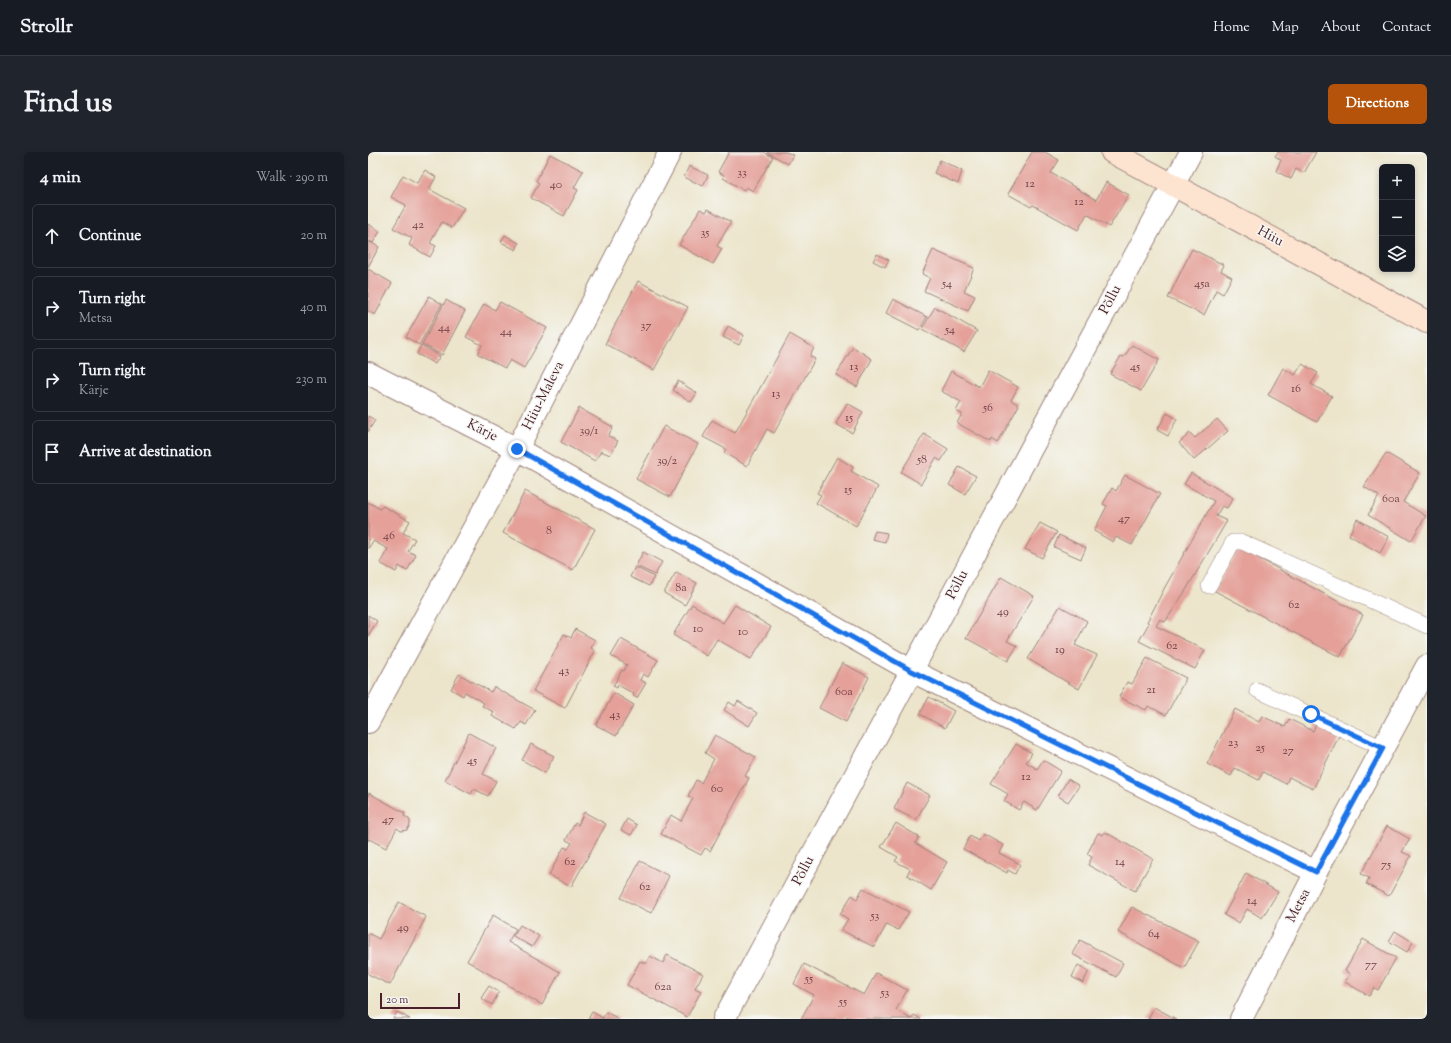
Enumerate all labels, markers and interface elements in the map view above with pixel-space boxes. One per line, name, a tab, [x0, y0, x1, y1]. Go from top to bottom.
text: Strollr	[20, 14, 73, 41]
text: Home	[1213, 18, 1250, 38]
text: Map	[1272, 18, 1299, 38]
text: About	[1321, 18, 1360, 38]
text: Contact	[1382, 18, 1431, 38]
text: Find us	[24, 84, 112, 124]
button: Directions	[1328, 84, 1427, 124]
house number: 33	[737, 164, 747, 182]
map controls	[1379, 164, 1415, 272]
button: +	[1379, 164, 1415, 200]
text: 4 min	[40, 166, 81, 190]
text: Walk · 290 m	[256, 169, 328, 187]
house number: 12	[1025, 175, 1035, 193]
house number: 40	[550, 176, 562, 194]
house number: 12	[1074, 193, 1084, 211]
button: −	[1379, 200, 1415, 236]
house number: 42	[412, 216, 424, 234]
street label: Hiiu	[1253, 222, 1287, 252]
house number: 35	[701, 224, 709, 242]
icon: ahead	[41, 225, 63, 247]
text: Continue	[79, 226, 141, 247]
text: 20 m	[301, 227, 327, 245]
button: layers	[1379, 236, 1415, 272]
house number: 54	[941, 275, 952, 293]
house number: 45a	[1194, 275, 1210, 293]
street label: Põllu	[1095, 282, 1127, 318]
text: Turn right	[79, 289, 145, 310]
icon: right	[41, 297, 63, 319]
text: 40 m	[300, 299, 327, 317]
text: Metsa	[79, 310, 112, 328]
house number: 37	[641, 317, 651, 335]
house number: 44	[438, 319, 450, 337]
house number: 54	[944, 321, 955, 339]
house number: 44	[500, 323, 512, 341]
street label: Hiiu-Maleva	[518, 358, 570, 434]
house number: 13	[850, 358, 859, 376]
house number: 45	[1130, 358, 1140, 376]
text: Turn right	[79, 361, 145, 382]
icon: right	[41, 369, 63, 391]
text: 230 m	[295, 371, 327, 389]
house number: 16	[1291, 380, 1301, 398]
text: Kärje	[79, 382, 109, 400]
house number: 13	[772, 385, 781, 403]
house number: 56	[982, 399, 993, 417]
house number: 15	[845, 409, 853, 427]
street label: Kärje	[463, 415, 501, 447]
house number: 39/1	[580, 422, 598, 440]
route end	[508, 440, 526, 458]
icon: arrive	[41, 441, 63, 463]
text: Arrive at destination	[79, 442, 212, 463]
house number: 58	[916, 451, 927, 469]
house number: 39/2	[657, 452, 677, 470]
house number: 15	[844, 481, 852, 499]
house number: 60a	[1382, 490, 1400, 508]
house number: 47	[1118, 510, 1130, 528]
house number: 8	[546, 522, 552, 540]
house number: 46	[383, 527, 395, 545]
street label: Põllu	[942, 567, 974, 603]
house number: 8a	[675, 579, 687, 597]
house number: 62	[1288, 596, 1300, 614]
house number: 49	[997, 603, 1009, 621]
house number: 10	[693, 620, 703, 638]
house number: 10	[738, 623, 748, 641]
house number: 62	[1166, 637, 1178, 655]
house number: 19	[1055, 641, 1065, 659]
house number: 43	[559, 662, 570, 680]
house number: 21	[1146, 681, 1156, 699]
house number: 60a	[835, 683, 853, 701]
route start	[1302, 705, 1320, 723]
house number: 43	[610, 706, 621, 724]
house number: 23	[1228, 734, 1238, 752]
house number: 25	[1255, 739, 1265, 757]
house number: 27	[1282, 742, 1294, 760]
house number: 45	[467, 752, 477, 770]
house number: 12	[1021, 768, 1031, 786]
house number: 60	[711, 780, 723, 798]
house number: 47	[382, 811, 394, 829]
house number: 62	[564, 853, 576, 871]
street label: Põllu	[788, 853, 820, 889]
house number: 14	[1115, 853, 1125, 871]
house number: 75	[1381, 856, 1391, 874]
house number: 62	[639, 878, 651, 896]
street label: Metsa	[1282, 885, 1316, 927]
house number: 14	[1247, 892, 1257, 910]
house number: 53	[870, 907, 880, 925]
house number: 49	[397, 919, 409, 937]
house number: 64	[1148, 925, 1160, 943]
house number: 77	[1365, 956, 1377, 974]
house number: 55	[804, 970, 813, 988]
house number: 62a	[655, 978, 672, 996]
house number: 53	[880, 984, 890, 1002]
scale bar	[380, 991, 460, 1010]
text: 20 m	[386, 992, 408, 1008]
house number: 55	[838, 993, 847, 1011]

